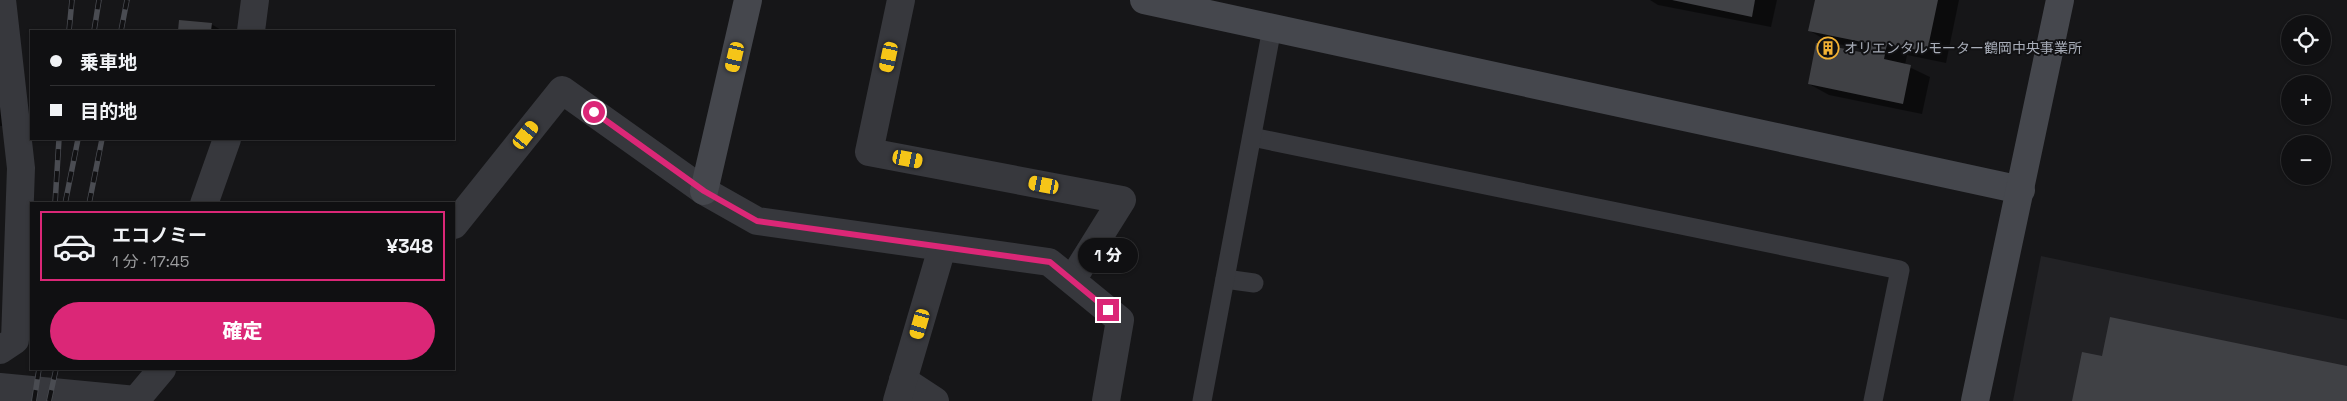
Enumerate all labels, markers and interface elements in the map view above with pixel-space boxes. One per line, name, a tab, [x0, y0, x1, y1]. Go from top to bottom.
map controls	[2281, 15, 2331, 185]
button: locate	[2281, 15, 2331, 65]
building icon: オリエンタルモーター鶴岡中央事業所	[1816, 36, 1840, 60]
place label: オリエンタルモーター鶴岡中央事業所	[1844, 39, 2082, 57]
car	[724, 41, 745, 73]
car	[878, 41, 899, 73]
text: 乗車地	[80, 50, 137, 75]
button: +	[2281, 75, 2331, 125]
text: 目的地	[80, 99, 137, 124]
route start	[583, 101, 605, 123]
car	[510, 119, 541, 151]
button: −	[2281, 135, 2331, 185]
car	[891, 149, 924, 169]
car	[1027, 175, 1060, 195]
text: エコノミー	[112, 223, 207, 248]
icon: car	[52, 224, 97, 269]
text: ¥348	[386, 234, 433, 259]
callout: 1 分	[1078, 238, 1138, 272]
text: 1 分	[1094, 245, 1122, 266]
text: 1 分 · 17:45	[112, 251, 189, 272]
route end	[1097, 299, 1119, 321]
button: 確定	[50, 302, 435, 360]
car	[908, 308, 931, 340]

